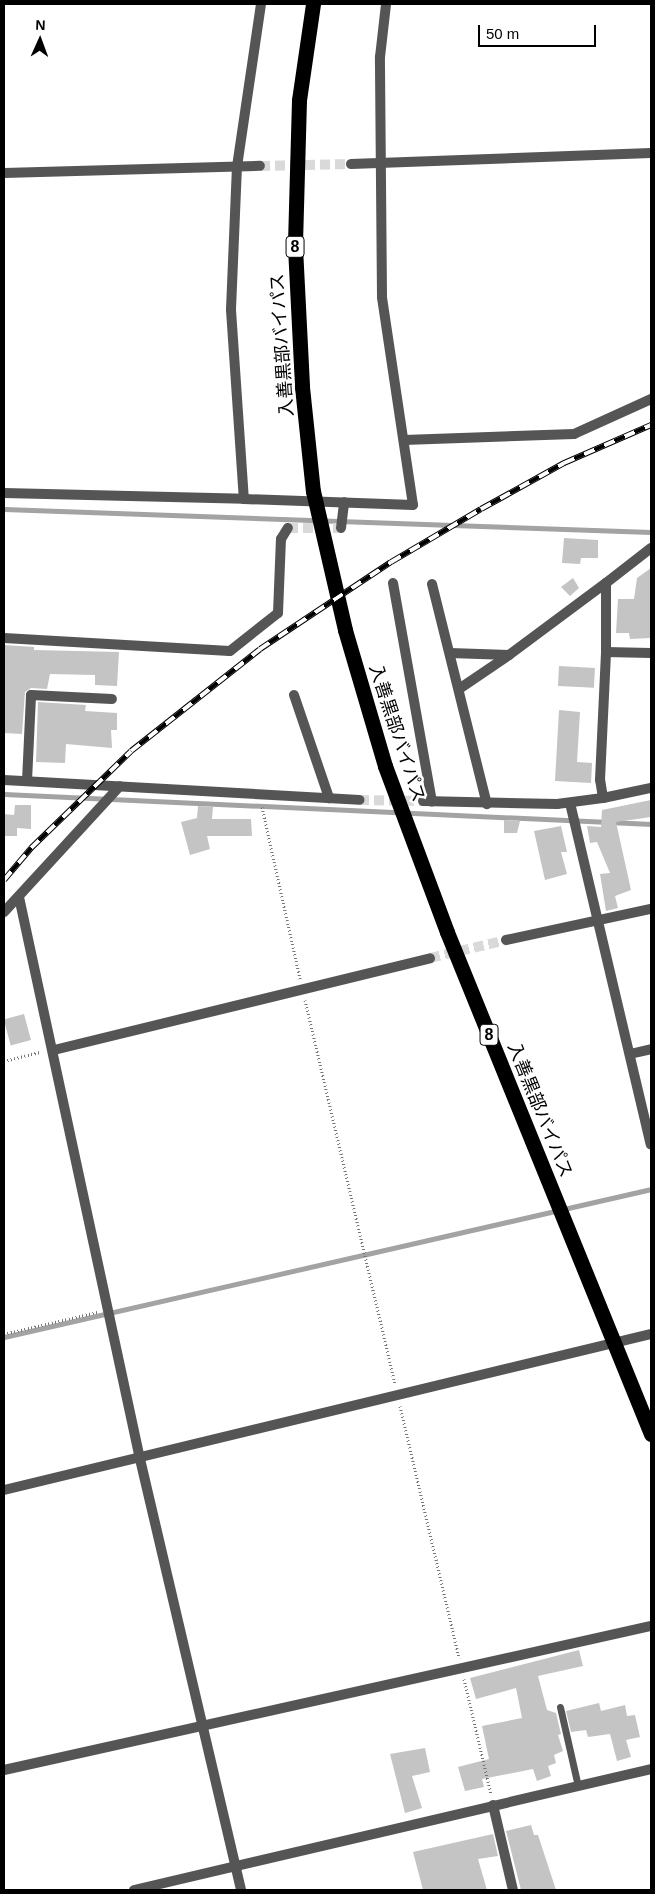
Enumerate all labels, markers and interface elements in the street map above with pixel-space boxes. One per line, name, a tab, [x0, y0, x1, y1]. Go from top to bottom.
north arrow	[15, 15, 65, 65]
scale bar	[480, 15, 598, 47]
text: N	[35, 17, 46, 33]
text: 50 m	[486, 25, 519, 42]
road number: 8	[285, 233, 305, 260]
street label: 入善黒部バイパス	[266, 272, 298, 418]
street label: 入善黒部バイパス	[364, 661, 430, 805]
road number: 8	[479, 1022, 499, 1048]
street label: 入善黒部バイパス	[503, 1039, 577, 1181]

